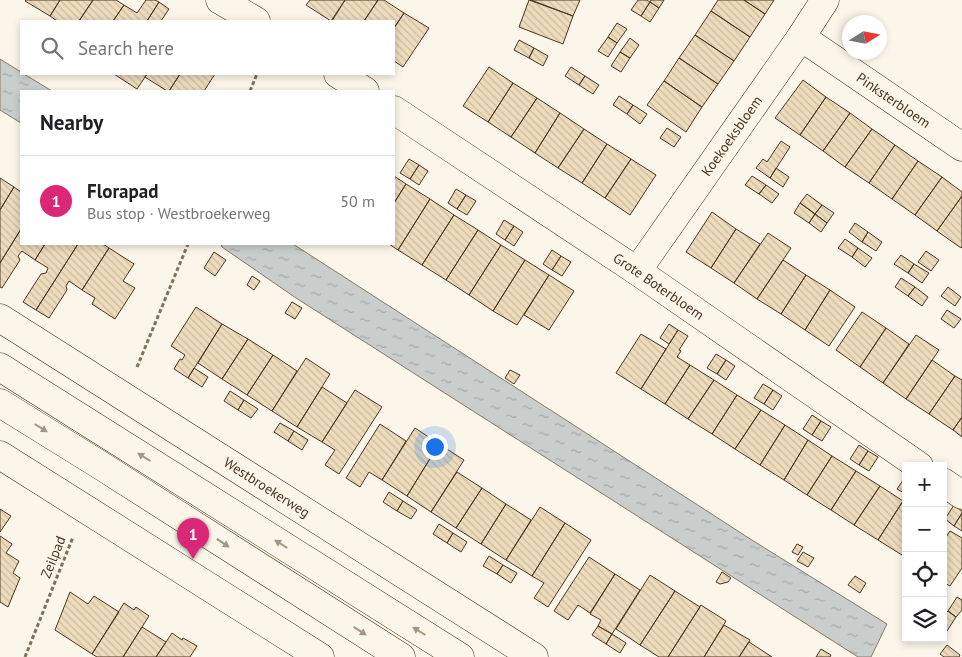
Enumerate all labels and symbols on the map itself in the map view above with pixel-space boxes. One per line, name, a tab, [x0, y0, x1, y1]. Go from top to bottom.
north arrow	[842, 15, 887, 60]
street label: Pinksterbloem	[853, 68, 934, 132]
street label: Koekoeksbloem	[697, 92, 766, 180]
street label: Grote Boterbloem	[610, 249, 708, 324]
one-way arrow	[35, 424, 48, 433]
your location	[422, 434, 448, 460]
one-way arrow	[137, 453, 151, 462]
street label: Westbroekerweg	[220, 453, 313, 521]
pin: 1	[177, 518, 209, 559]
street label: Zeilpad	[36, 533, 70, 581]
one-way arrow	[216, 539, 230, 548]
one-way arrow	[275, 540, 288, 549]
one-way arrow	[353, 626, 367, 635]
one-way arrow	[412, 626, 425, 636]

